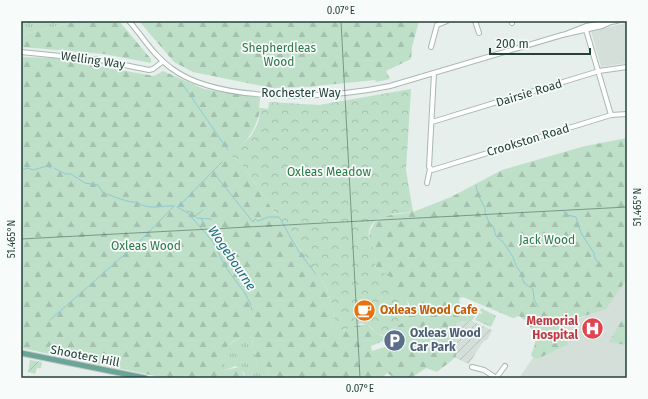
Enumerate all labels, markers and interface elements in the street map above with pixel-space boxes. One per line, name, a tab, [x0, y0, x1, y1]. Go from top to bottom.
text: 0.07°E	[327, 5, 355, 17]
scale bar	[490, 30, 590, 56]
text: 200 m	[496, 37, 529, 51]
park label: Shepherdleas Wood	[242, 41, 316, 69]
street label: Welling Way	[60, 49, 126, 71]
street label: Dairsie Road	[494, 76, 564, 110]
street label: Rochester Way	[261, 86, 341, 100]
street label: Crookston Road	[485, 121, 571, 159]
park label: Oxleas Meadow	[287, 165, 371, 179]
text: 51.465°N	[632, 188, 644, 226]
text: 51.465°N	[6, 220, 18, 258]
water label: Wogebourne	[205, 223, 259, 293]
park label: Jack Wood	[519, 233, 575, 247]
park label: Oxleas Wood	[111, 239, 181, 253]
cafe icon: Oxleas Wood Cafe	[351, 297, 377, 323]
place label: Oxleas Wood Cafe	[380, 303, 478, 317]
place label: Memorial Hospital	[527, 314, 578, 342]
hospital icon: Memorial Hospital	[580, 315, 606, 341]
place label: Oxleas Wood Car Park	[410, 326, 481, 354]
parking icon: Oxleas Wood Car Park	[382, 327, 408, 353]
street label: Shooters Hill	[49, 342, 121, 370]
text: 0.07°E	[346, 383, 374, 395]

